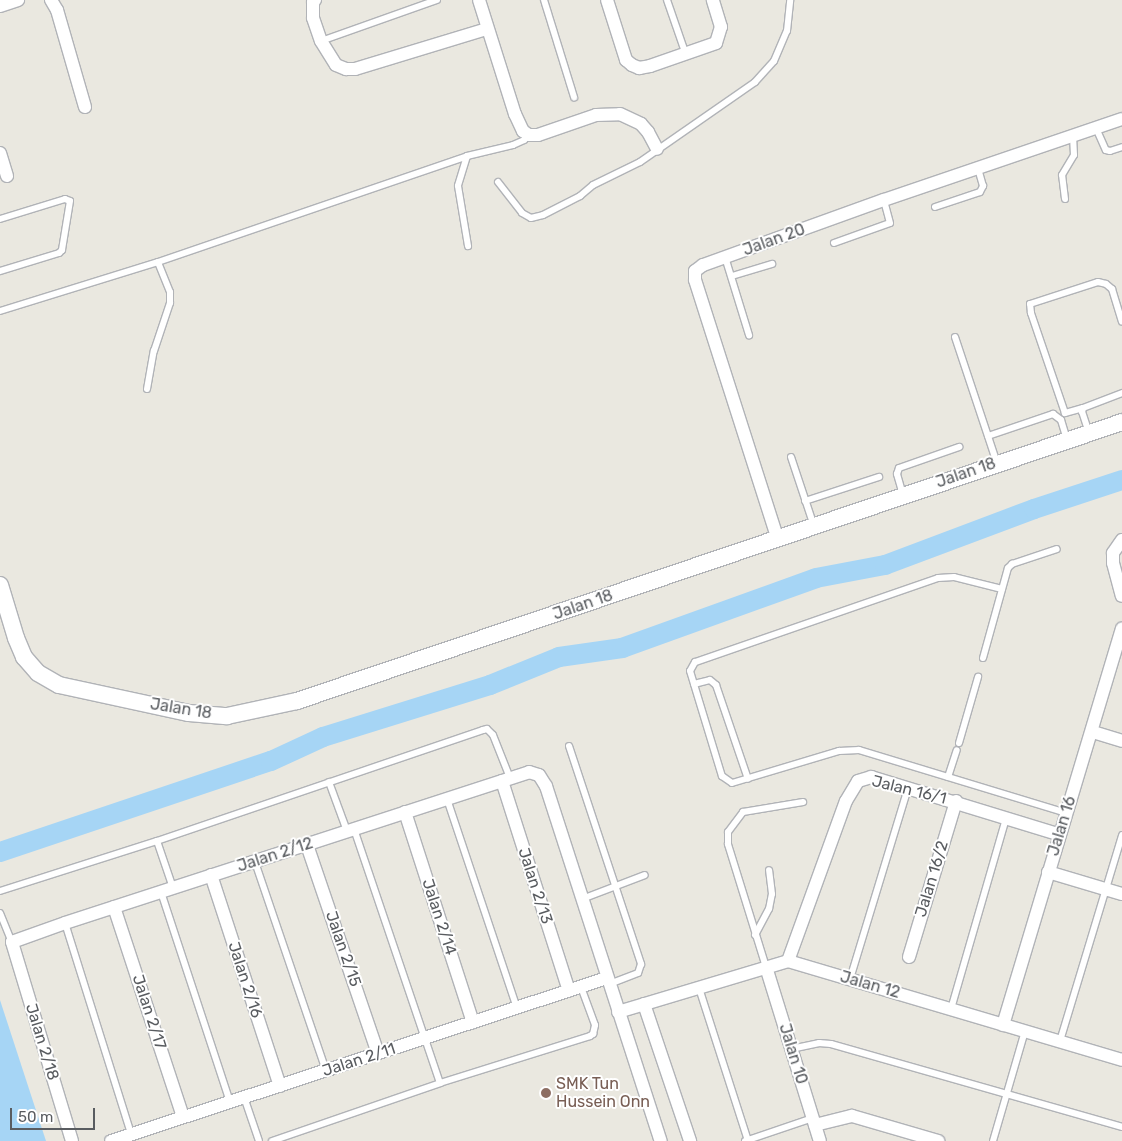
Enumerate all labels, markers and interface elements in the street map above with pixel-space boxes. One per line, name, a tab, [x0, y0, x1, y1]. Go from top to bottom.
street label: Jalan 20	[740, 220, 808, 260]
street label: Jalan 18	[933, 454, 999, 492]
street label: Jalan 18	[550, 586, 616, 624]
street label: Jalan 18	[149, 695, 213, 723]
street label: Jalan 16/1	[870, 771, 948, 809]
street label: Jalan 16	[1044, 794, 1080, 858]
street label: Jalan 2/12	[235, 834, 315, 876]
street label: Jalan 16/2	[911, 839, 953, 919]
street label: Jalan 2/13	[514, 846, 556, 926]
street label: Jalan 2/14	[418, 876, 460, 958]
street label: Jalan 2/15	[321, 909, 365, 989]
street label: Jalan 2/16	[224, 940, 266, 1020]
street label: Jalan 12	[838, 967, 902, 1003]
street label: Jalan 2/17	[128, 972, 170, 1052]
street label: Jalan 2/18	[21, 1001, 63, 1083]
street label: Jalan 10	[775, 1021, 811, 1087]
street label: Jalan 2/11	[320, 1039, 398, 1081]
place label: SMK Tun Hussein Onn	[556, 1074, 650, 1112]
marker: SMK Tun Hussein Onn	[540, 1087, 552, 1099]
scale bar	[12, 1098, 98, 1130]
text: 50 m	[18, 1108, 53, 1126]

